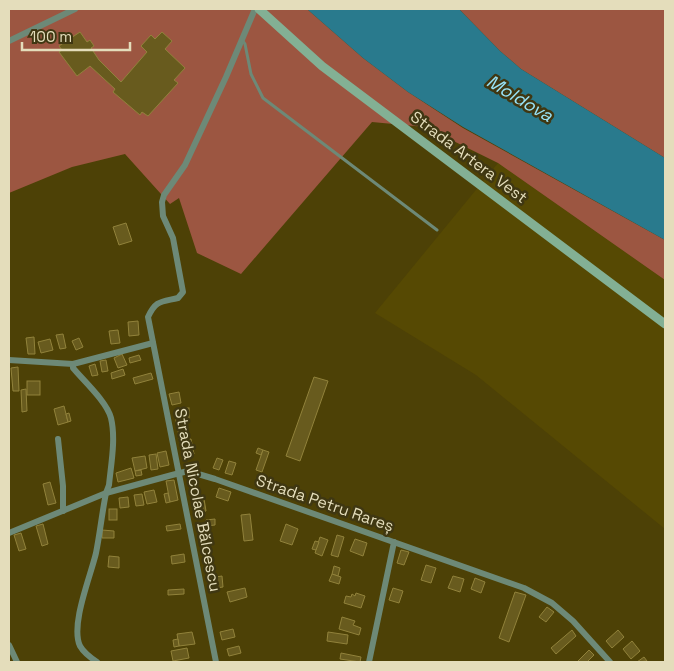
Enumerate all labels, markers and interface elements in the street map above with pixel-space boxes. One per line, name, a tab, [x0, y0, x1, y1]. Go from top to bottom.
scale bar	[22, 20, 130, 52]
text: 100 m	[30, 27, 72, 46]
water label: Moldova	[483, 69, 558, 127]
street label: Strada Artera Vest	[406, 106, 532, 208]
street label: Strada Nicolae Bălcescu	[170, 406, 226, 594]
street label: Strada Petru Rareș	[253, 470, 397, 536]

